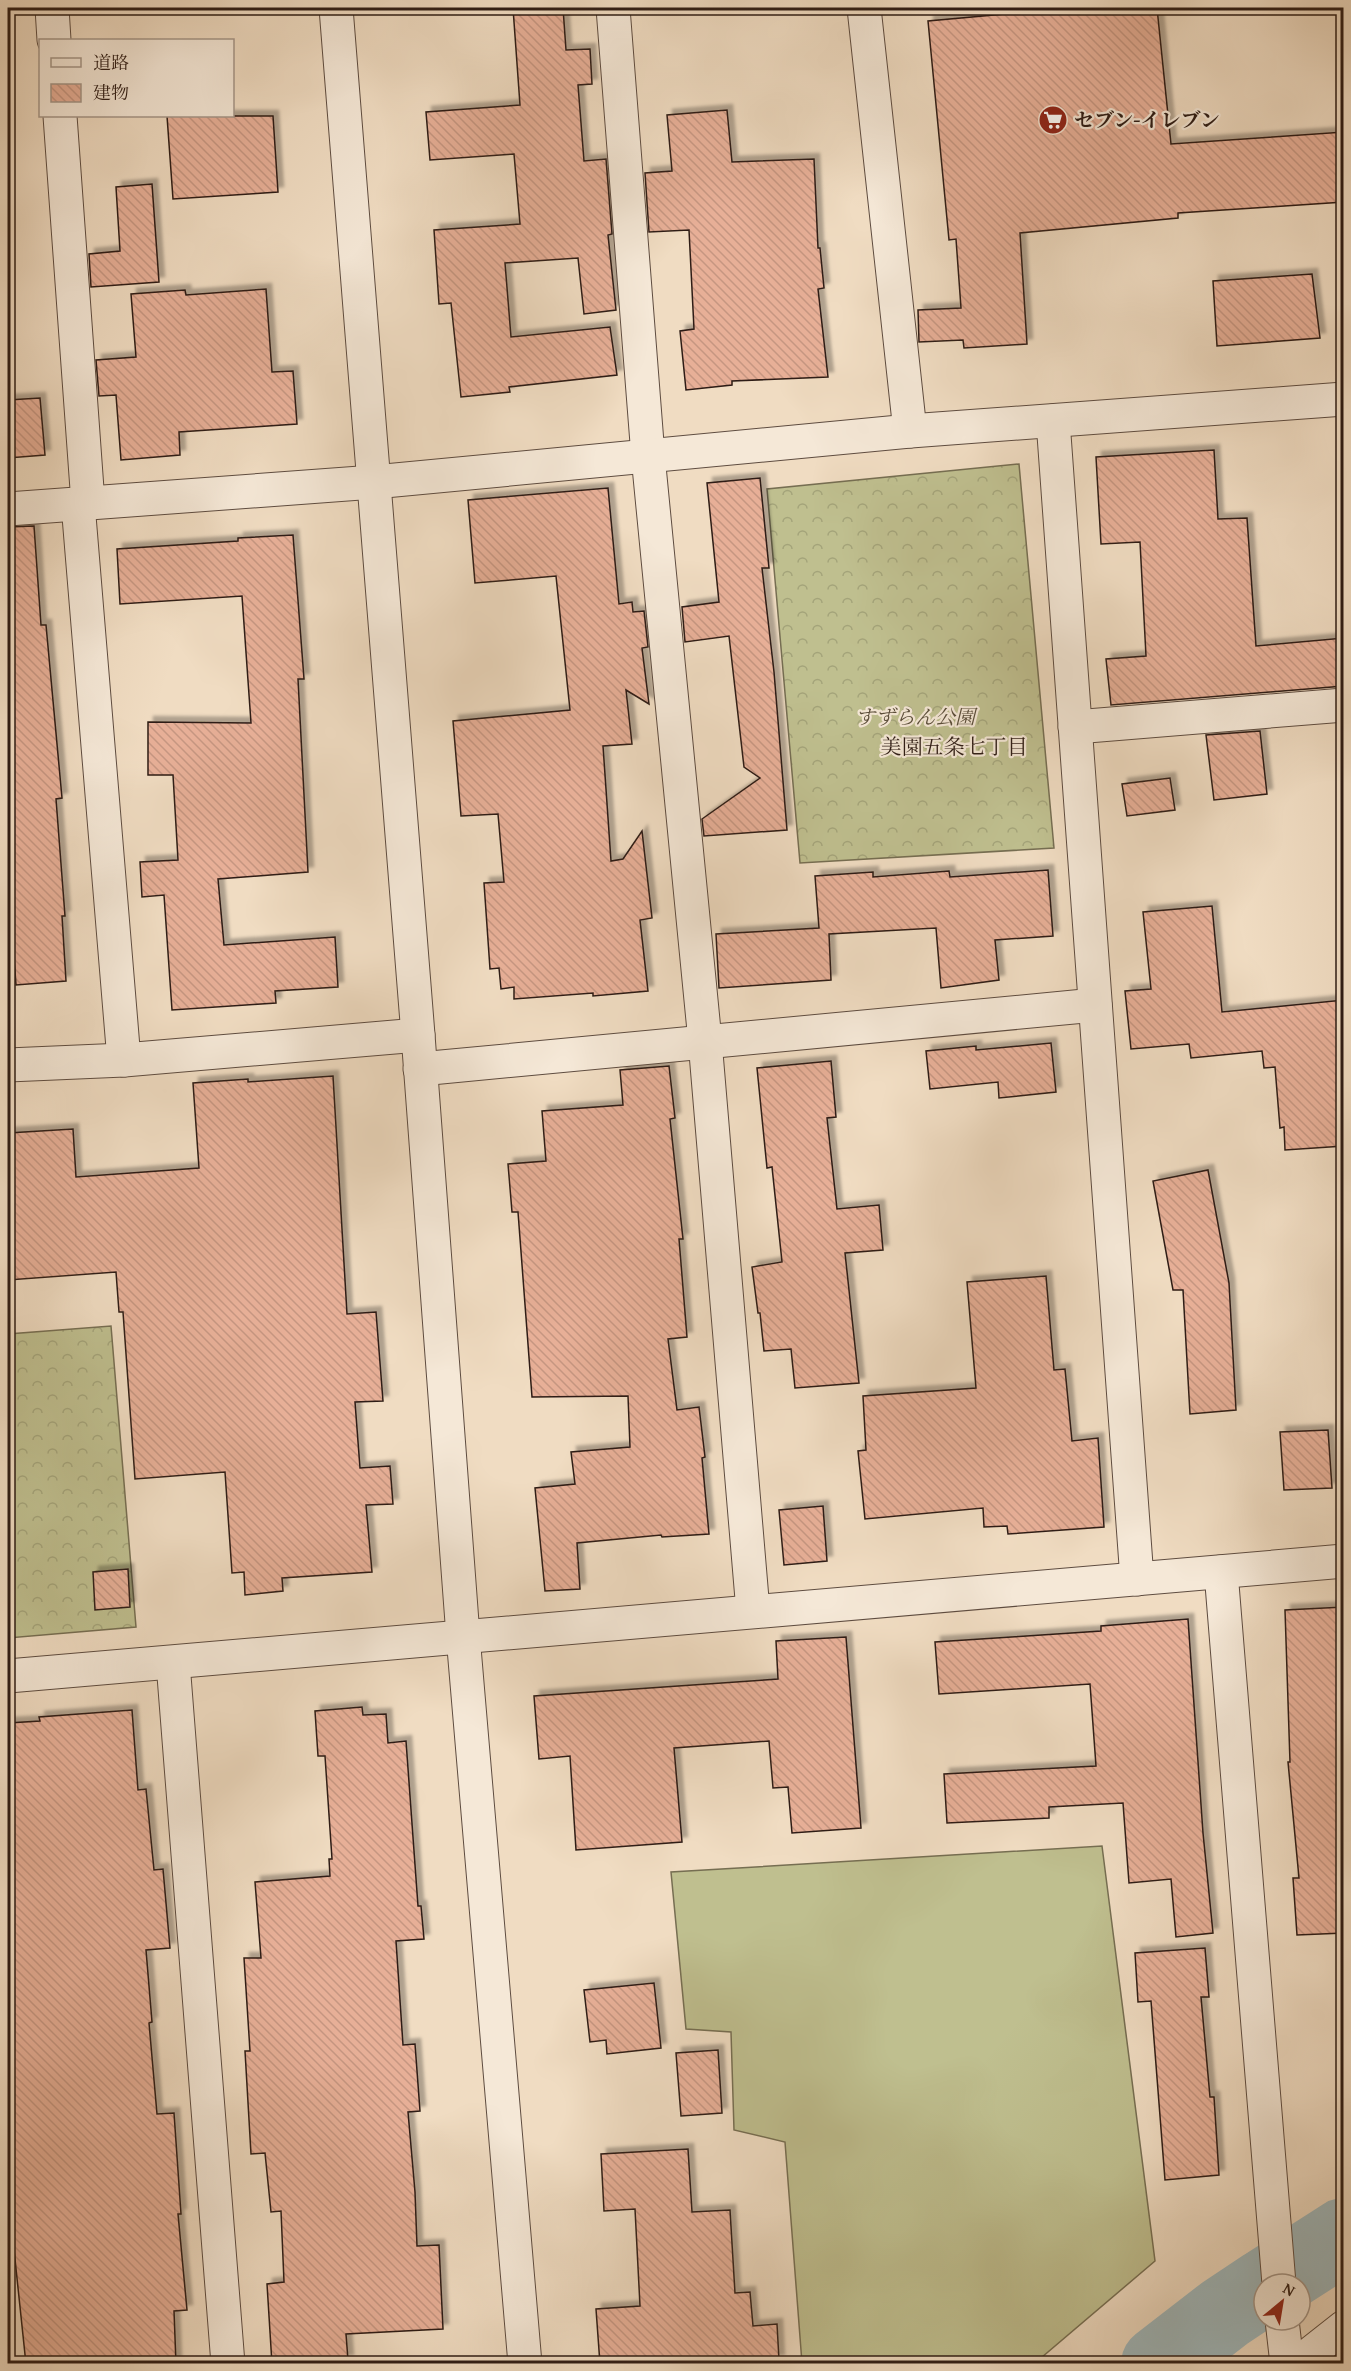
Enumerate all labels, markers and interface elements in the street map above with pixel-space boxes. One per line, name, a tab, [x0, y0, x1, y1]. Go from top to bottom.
legend	[39, 39, 234, 117]
text: 道路	[93, 49, 129, 76]
text: 建物	[93, 79, 129, 106]
supermarket icon: セブン-イレブン	[1037, 104, 1069, 136]
place label: セブン-イレブン	[1074, 105, 1220, 134]
park label: すずらん公園	[855, 702, 978, 731]
district label: 美園五条七丁目	[881, 731, 1028, 762]
north arrow	[1252, 2272, 1312, 2332]
text: N	[1279, 2276, 1300, 2302]

